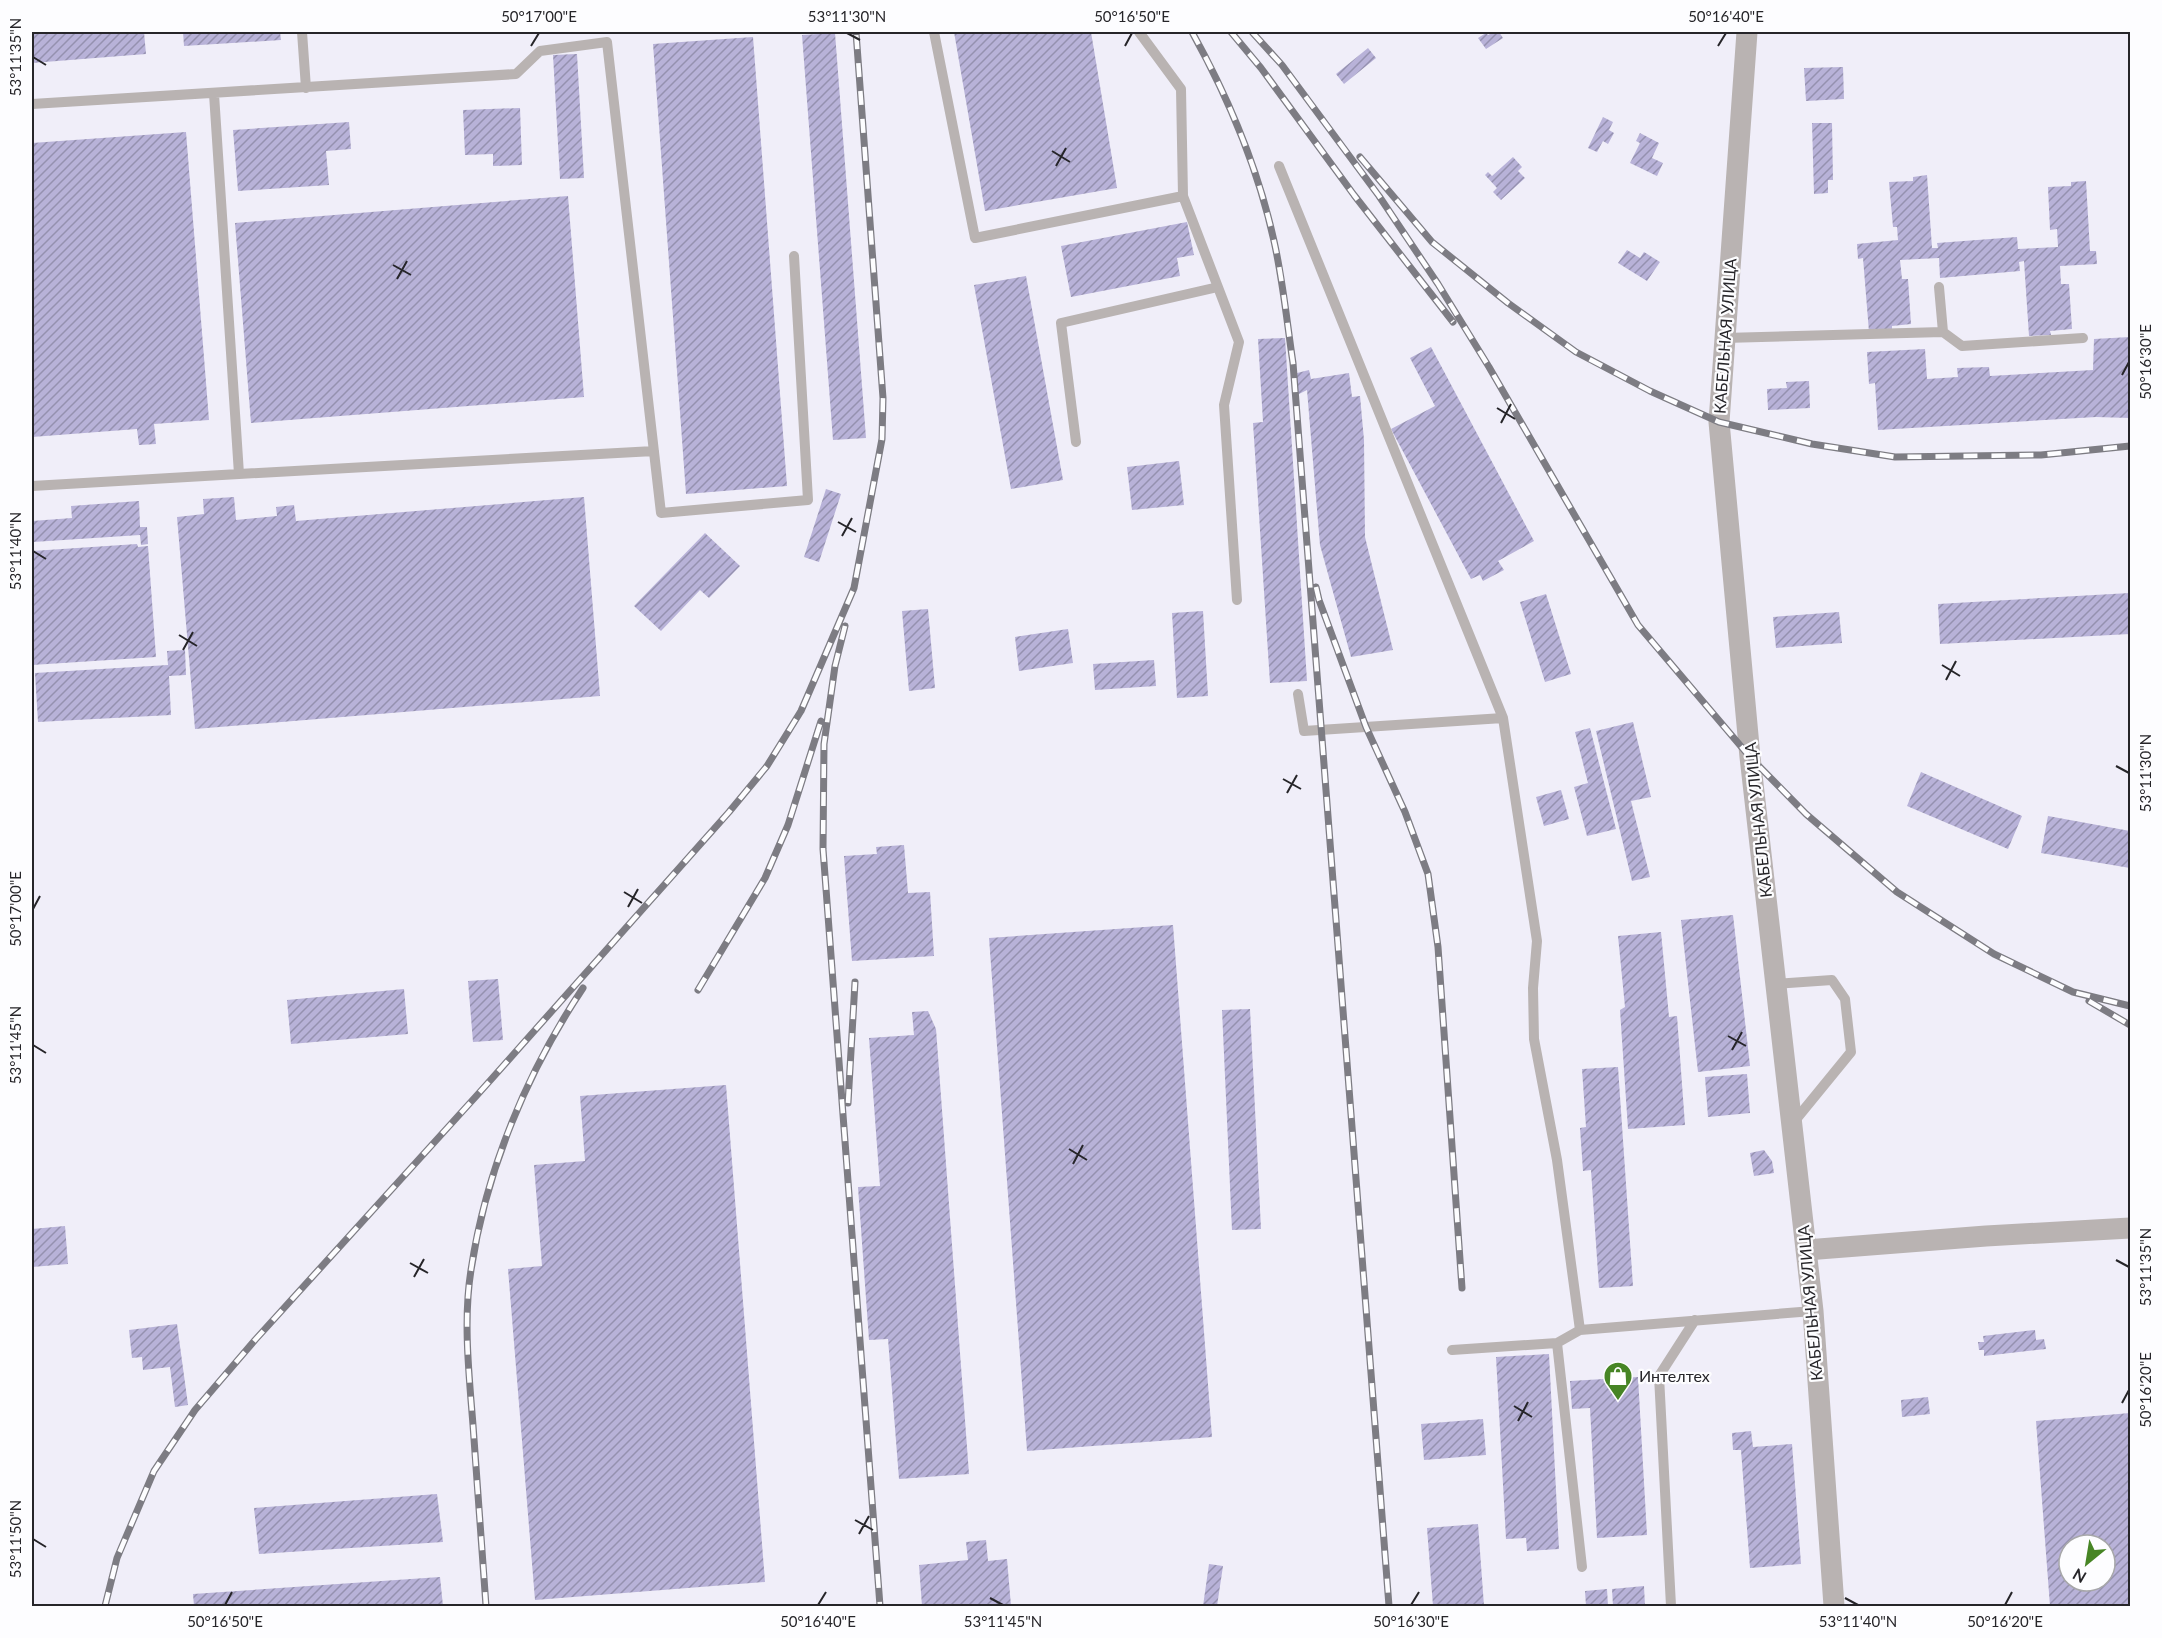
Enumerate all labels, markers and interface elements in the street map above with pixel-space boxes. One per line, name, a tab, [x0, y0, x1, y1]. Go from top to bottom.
text: 50°17'00"E	[501, 7, 577, 25]
text: 53°11'30"N	[808, 7, 886, 25]
text: 50°16'50"E	[1094, 7, 1170, 25]
text: 50°16'40"E	[1688, 7, 1764, 25]
text: 53°11'35"N	[6, 18, 24, 96]
street label: КАБЕЛЬНАЯ УЛИЦА	[1710, 257, 1739, 414]
text: 50°16'30"E	[2136, 324, 2154, 400]
text: 53°11'40"N	[6, 512, 24, 590]
text: 53°11'30"N	[2136, 734, 2154, 812]
street label: КАБЕЛЬНАЯ УЛИЦА	[1740, 741, 1775, 899]
text: 50°17'00"E	[6, 871, 24, 947]
text: 53°11'45"N	[6, 1006, 24, 1084]
street label: КАБЕЛЬНАЯ УЛИЦА	[1793, 1224, 1826, 1382]
text: 53°11'35"N	[2136, 1228, 2154, 1306]
text: 50°16'20"E	[2136, 1352, 2154, 1428]
shop icon: Интелтех	[1602, 1360, 1634, 1402]
place label: Интелтех	[1639, 1366, 1710, 1385]
text: 53°11'50"N	[6, 1500, 24, 1578]
north arrow	[2057, 1533, 2117, 1593]
text: N	[2069, 1565, 2089, 1588]
text: 50°16'50"E	[187, 1612, 263, 1630]
text: 50°16'40"E	[780, 1612, 856, 1630]
text: 53°11'45"N	[964, 1612, 1042, 1630]
text: 50°16'30"E	[1373, 1612, 1449, 1630]
text: 53°11'40"N	[1819, 1612, 1897, 1630]
text: 50°16'20"E	[1967, 1612, 2043, 1630]

